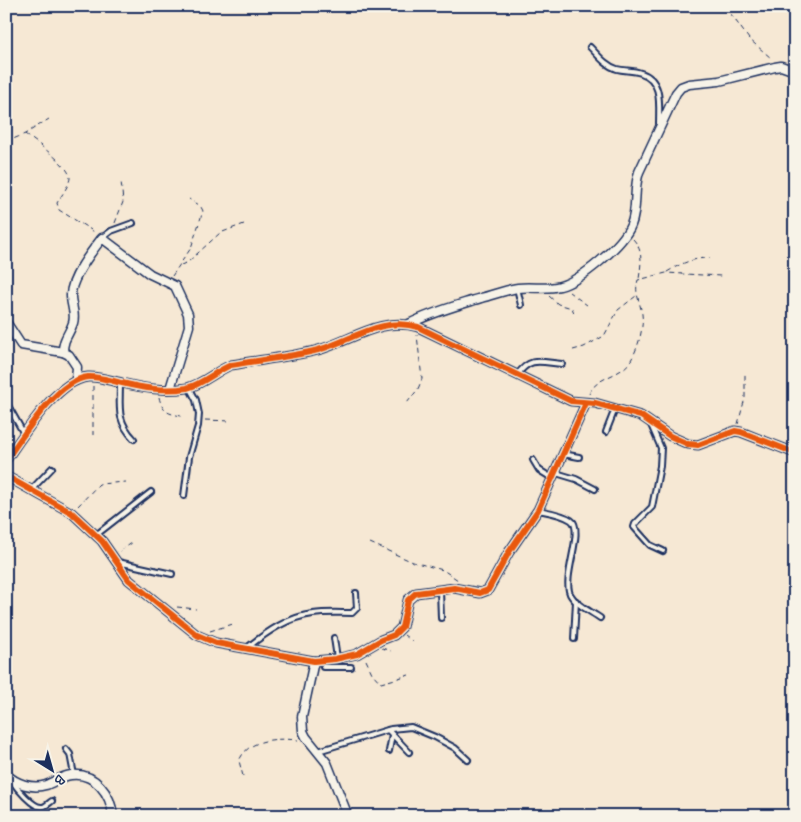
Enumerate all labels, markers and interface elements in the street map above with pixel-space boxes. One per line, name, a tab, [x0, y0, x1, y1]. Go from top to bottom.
north arrow	[28, 744, 78, 794]
text: B	[50, 770, 68, 790]

